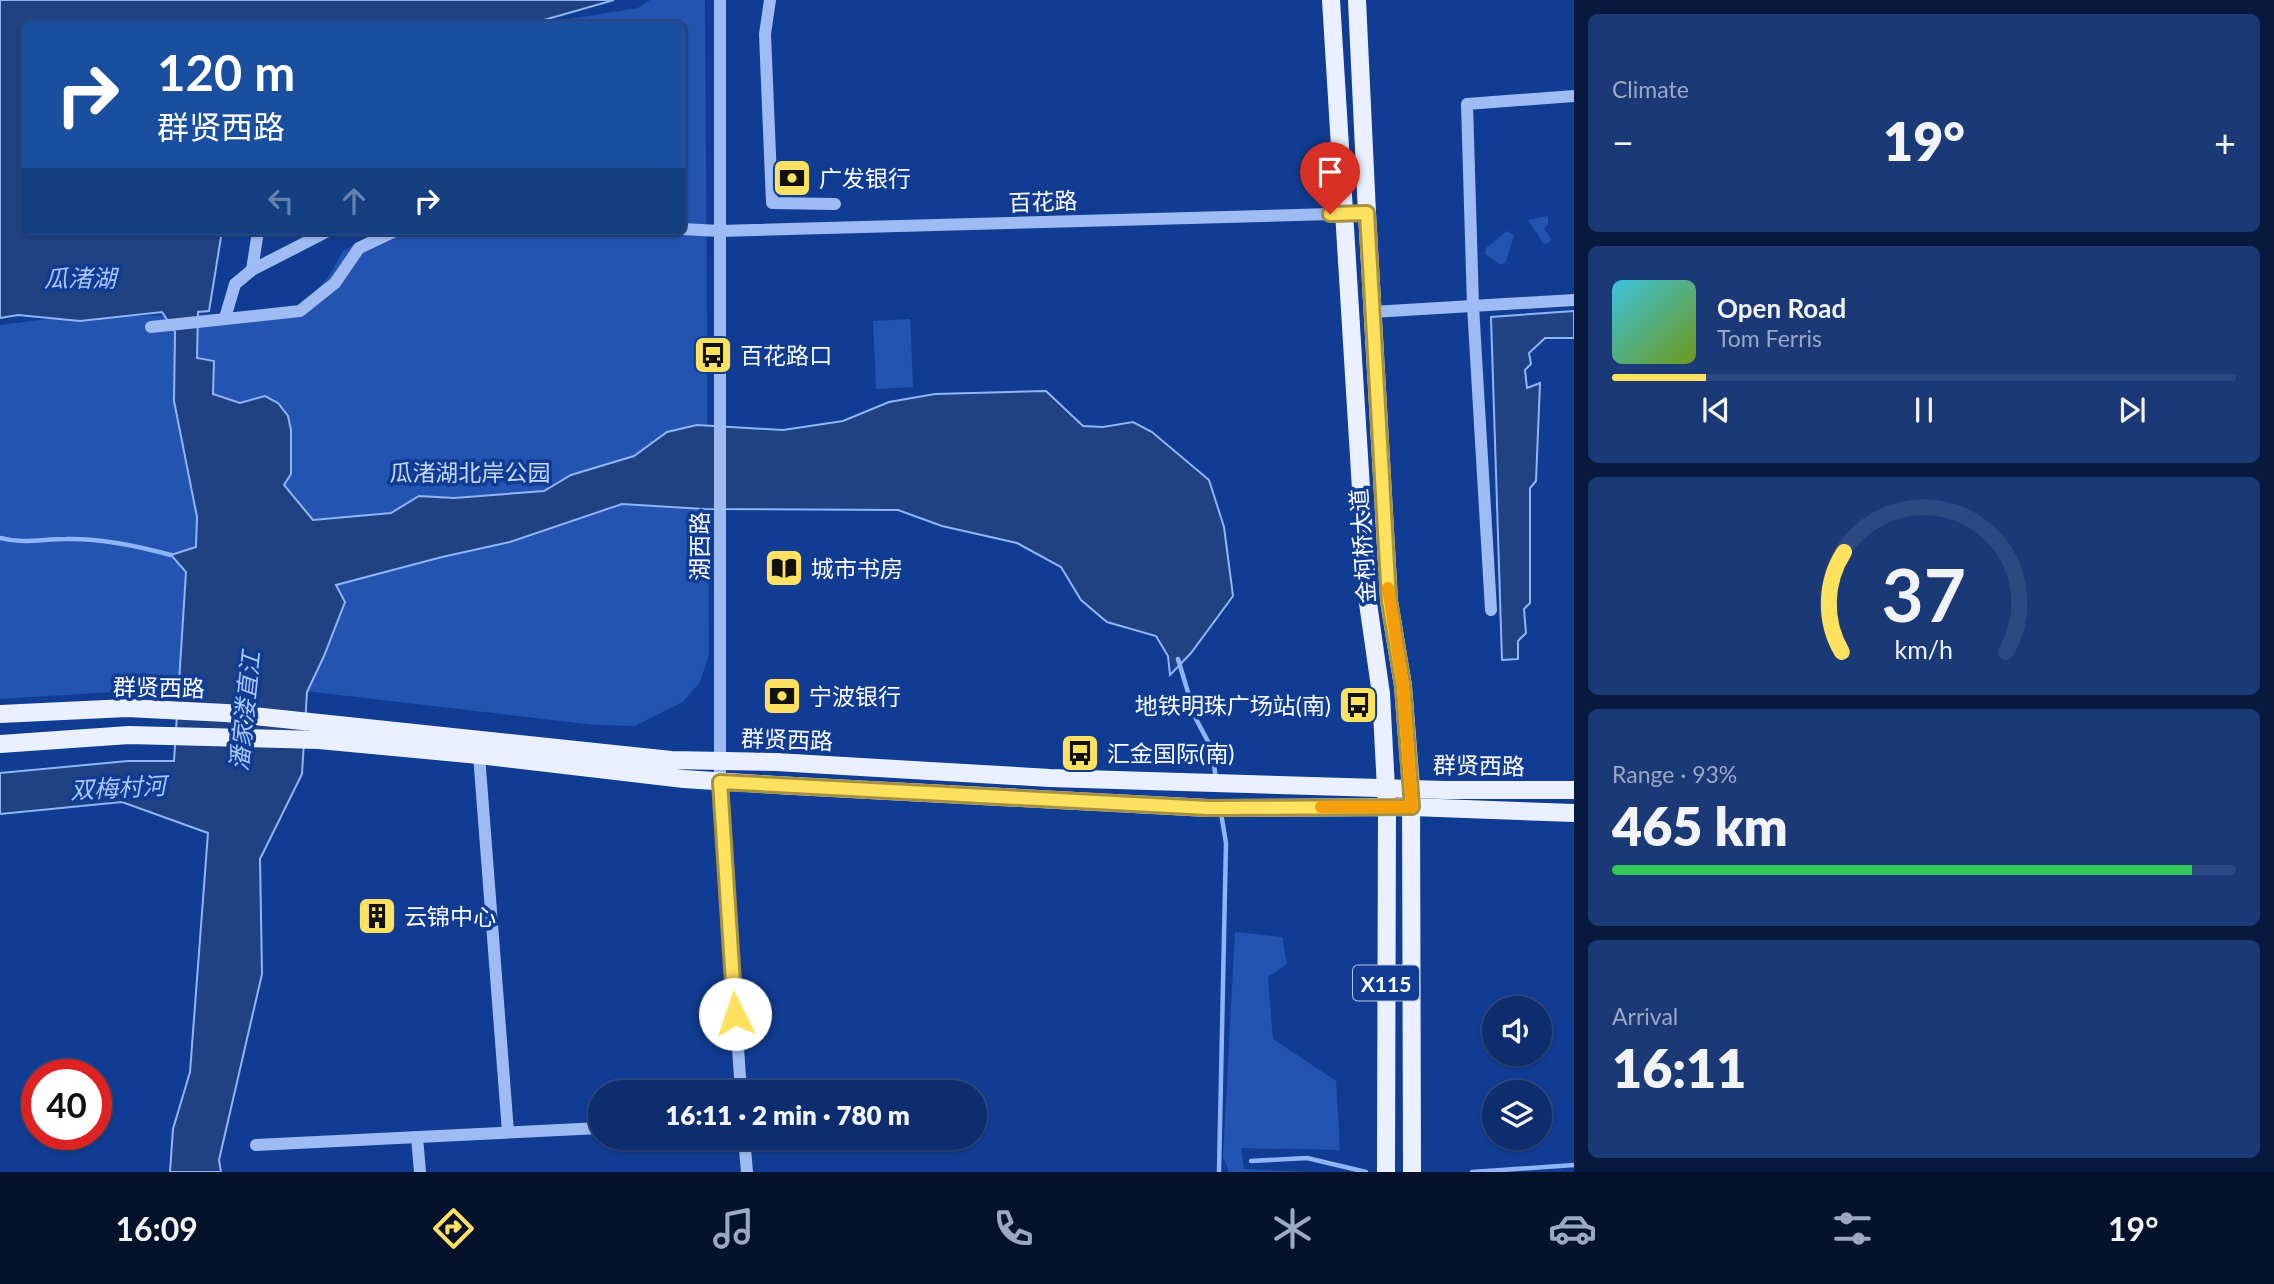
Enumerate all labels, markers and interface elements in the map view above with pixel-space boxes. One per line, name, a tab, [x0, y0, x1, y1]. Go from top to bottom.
text: 120 m	[157, 43, 295, 101]
icon: right	[42, 49, 133, 140]
text: Climate	[1612, 75, 1689, 103]
text: 群贤西路	[157, 107, 285, 146]
text: 19°	[1883, 110, 1965, 172]
text: −	[1612, 119, 1634, 165]
text: +	[2214, 119, 2236, 165]
pin	[1300, 142, 1360, 214]
icon: arrive	[1311, 153, 1349, 191]
bank icon: 广发银行	[771, 157, 813, 199]
place label: 广发银行	[819, 164, 911, 192]
icon: left	[262, 182, 300, 220]
icon: ahead	[335, 182, 373, 220]
icon: right	[408, 182, 446, 220]
street label: 百花路	[1008, 186, 1078, 216]
water label: 瓜渚湖	[44, 263, 120, 292]
text: Open Road	[1717, 292, 1846, 324]
text: Tom Ferris	[1717, 324, 1822, 352]
bus stop icon: 百花路口	[692, 334, 734, 376]
place label: 百花路口	[740, 341, 832, 369]
icon: previous	[1697, 391, 1735, 429]
icon: pause	[1905, 391, 1943, 429]
icon: next	[2113, 391, 2151, 429]
park label: 瓜渚湖北岸公园	[390, 458, 551, 486]
street label: 金柯桥大道	[1344, 488, 1380, 604]
street label: 湖西路	[685, 512, 713, 581]
library icon: 城市书房	[763, 547, 805, 589]
text: 37	[1882, 550, 1966, 638]
place label: 城市书房	[811, 554, 903, 582]
text: km/h	[1895, 634, 1953, 664]
water label: 潘家溇直江	[223, 647, 265, 772]
street label: 群贤西路	[113, 672, 205, 702]
bank icon: 宁波银行	[761, 675, 803, 717]
place label: 宁波银行	[809, 682, 901, 710]
bus stop icon: 地铁明珠广场站(南)	[1337, 684, 1379, 726]
place label: 地铁明珠广场站(南)	[1135, 691, 1331, 719]
street label: 群贤西路	[741, 723, 833, 755]
bus stop icon: 汇金国际(南)	[1059, 732, 1101, 774]
place label: 汇金国际(南)	[1107, 739, 1234, 767]
street label: 群贤西路	[1433, 750, 1525, 780]
text: Range · 93%	[1612, 760, 1737, 788]
water label: 双梅村河	[69, 770, 171, 804]
text: 465 km	[1612, 795, 1788, 857]
building icon: 云锦中心	[356, 895, 398, 937]
place label: 云锦中心	[404, 902, 496, 930]
road number: X115	[1353, 965, 1419, 1000]
position arrow	[698, 977, 772, 1051]
map controls	[1482, 996, 1552, 1150]
button: sound	[1482, 996, 1552, 1066]
text: Arrival	[1612, 1002, 1678, 1030]
text: 16:11	[1612, 1037, 1746, 1099]
speed limit sign: 40	[21, 1059, 112, 1150]
button: layers	[1482, 1080, 1552, 1150]
text: 16:11 · 2 min · 780 m	[665, 1099, 910, 1131]
icon: directions	[429, 1204, 478, 1253]
icon: music	[709, 1204, 758, 1253]
icon: phone	[989, 1204, 1038, 1253]
icon: climate	[1268, 1204, 1317, 1253]
icon: car	[1548, 1204, 1597, 1253]
icon: filters	[1828, 1204, 1877, 1253]
text: 16:09	[115, 1209, 198, 1248]
text: 19°	[2108, 1209, 2158, 1248]

